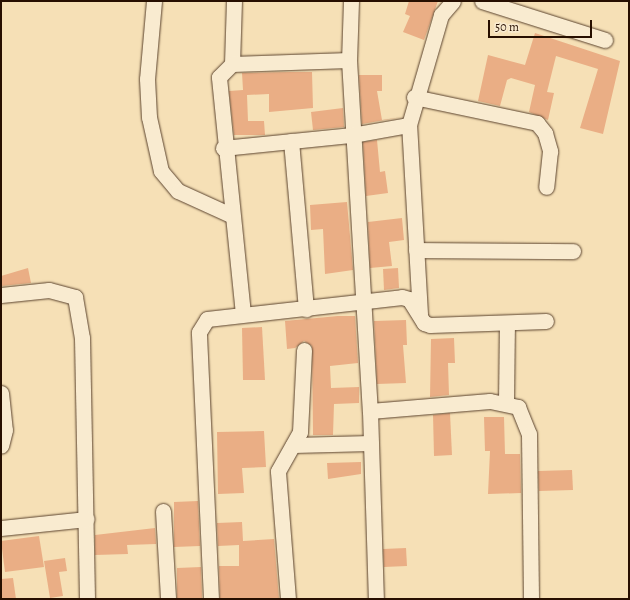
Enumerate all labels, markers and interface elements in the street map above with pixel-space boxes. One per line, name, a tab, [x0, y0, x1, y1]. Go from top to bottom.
scale bar	[490, 12, 594, 38]
text: 50 m	[495, 19, 519, 35]

